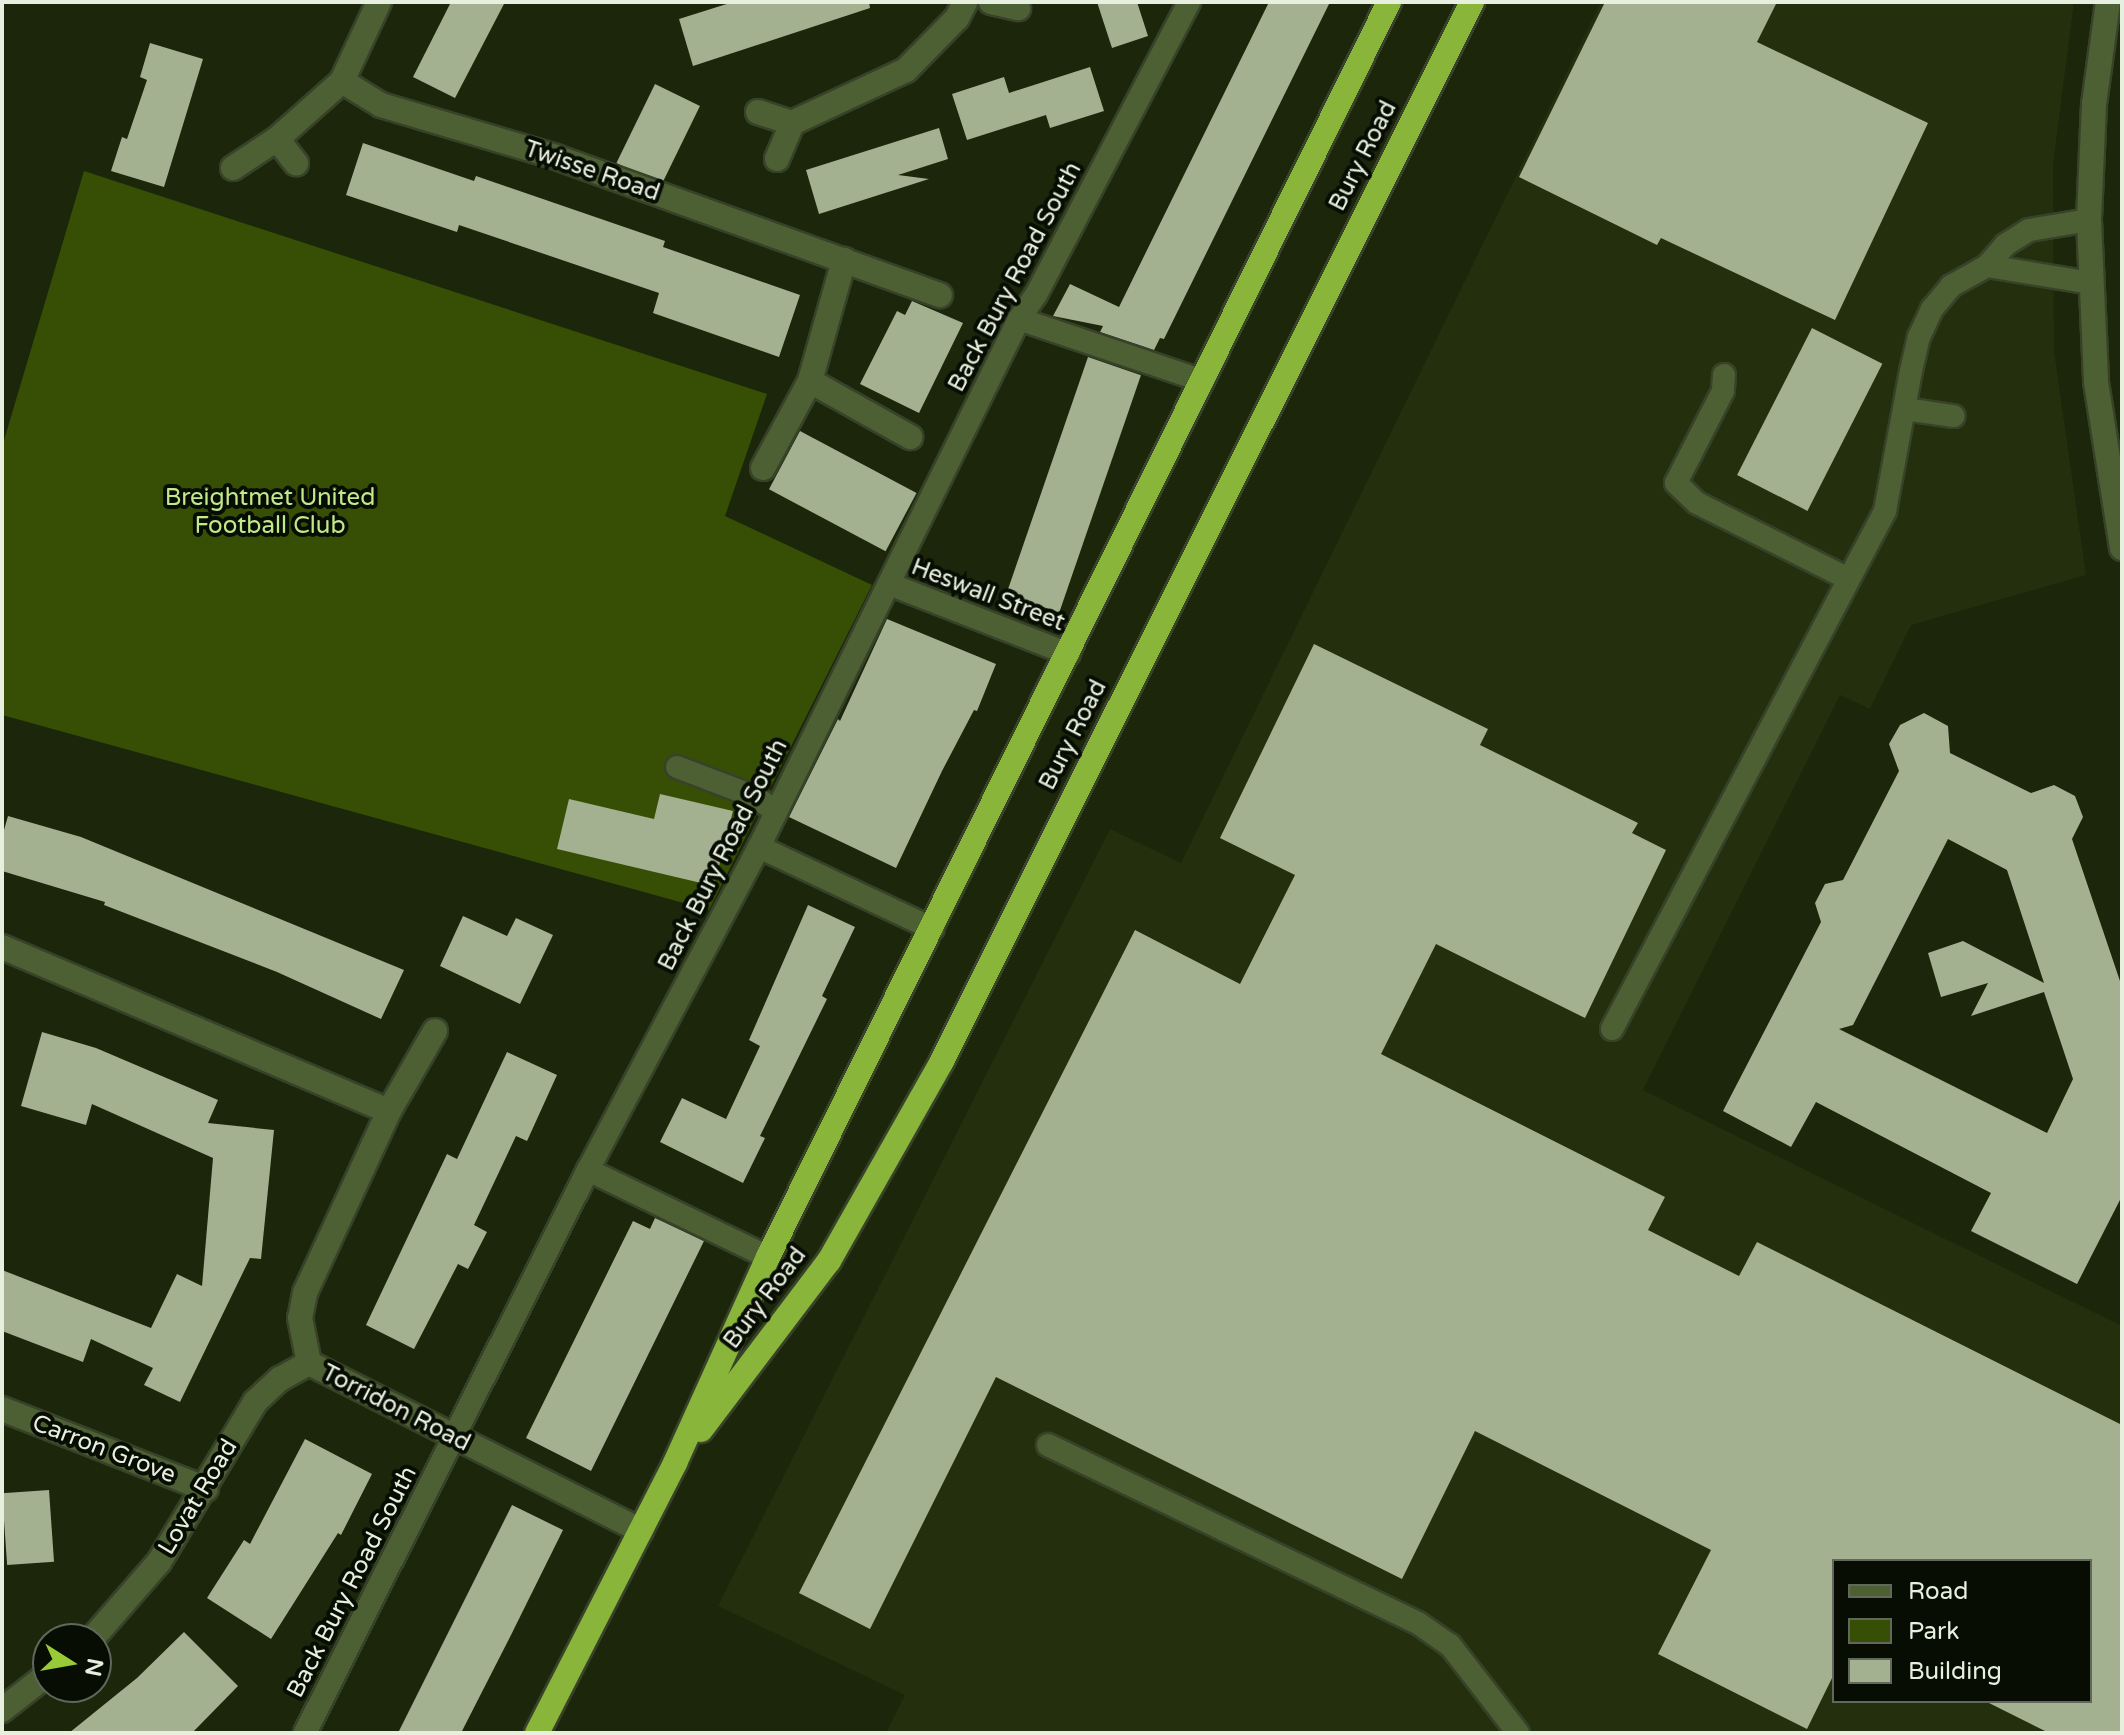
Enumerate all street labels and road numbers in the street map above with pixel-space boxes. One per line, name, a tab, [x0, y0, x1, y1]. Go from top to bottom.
street label: Bury Road	[1323, 96, 1403, 216]
street label: Twisse Road	[521, 134, 663, 208]
street label: Back Bury Road South	[942, 157, 1088, 397]
street label: Heswall Street	[907, 553, 1069, 637]
street label: Bury Road	[1033, 675, 1113, 795]
street label: Back Bury Road South	[652, 734, 794, 976]
street label: Bury Road	[717, 1242, 813, 1354]
street label: Torridon Road	[317, 1358, 475, 1458]
street label: Carron Grove	[28, 1408, 180, 1490]
street label: Lovat Road	[152, 1434, 244, 1560]
street label: Back Bury Road South	[281, 1461, 423, 1703]

